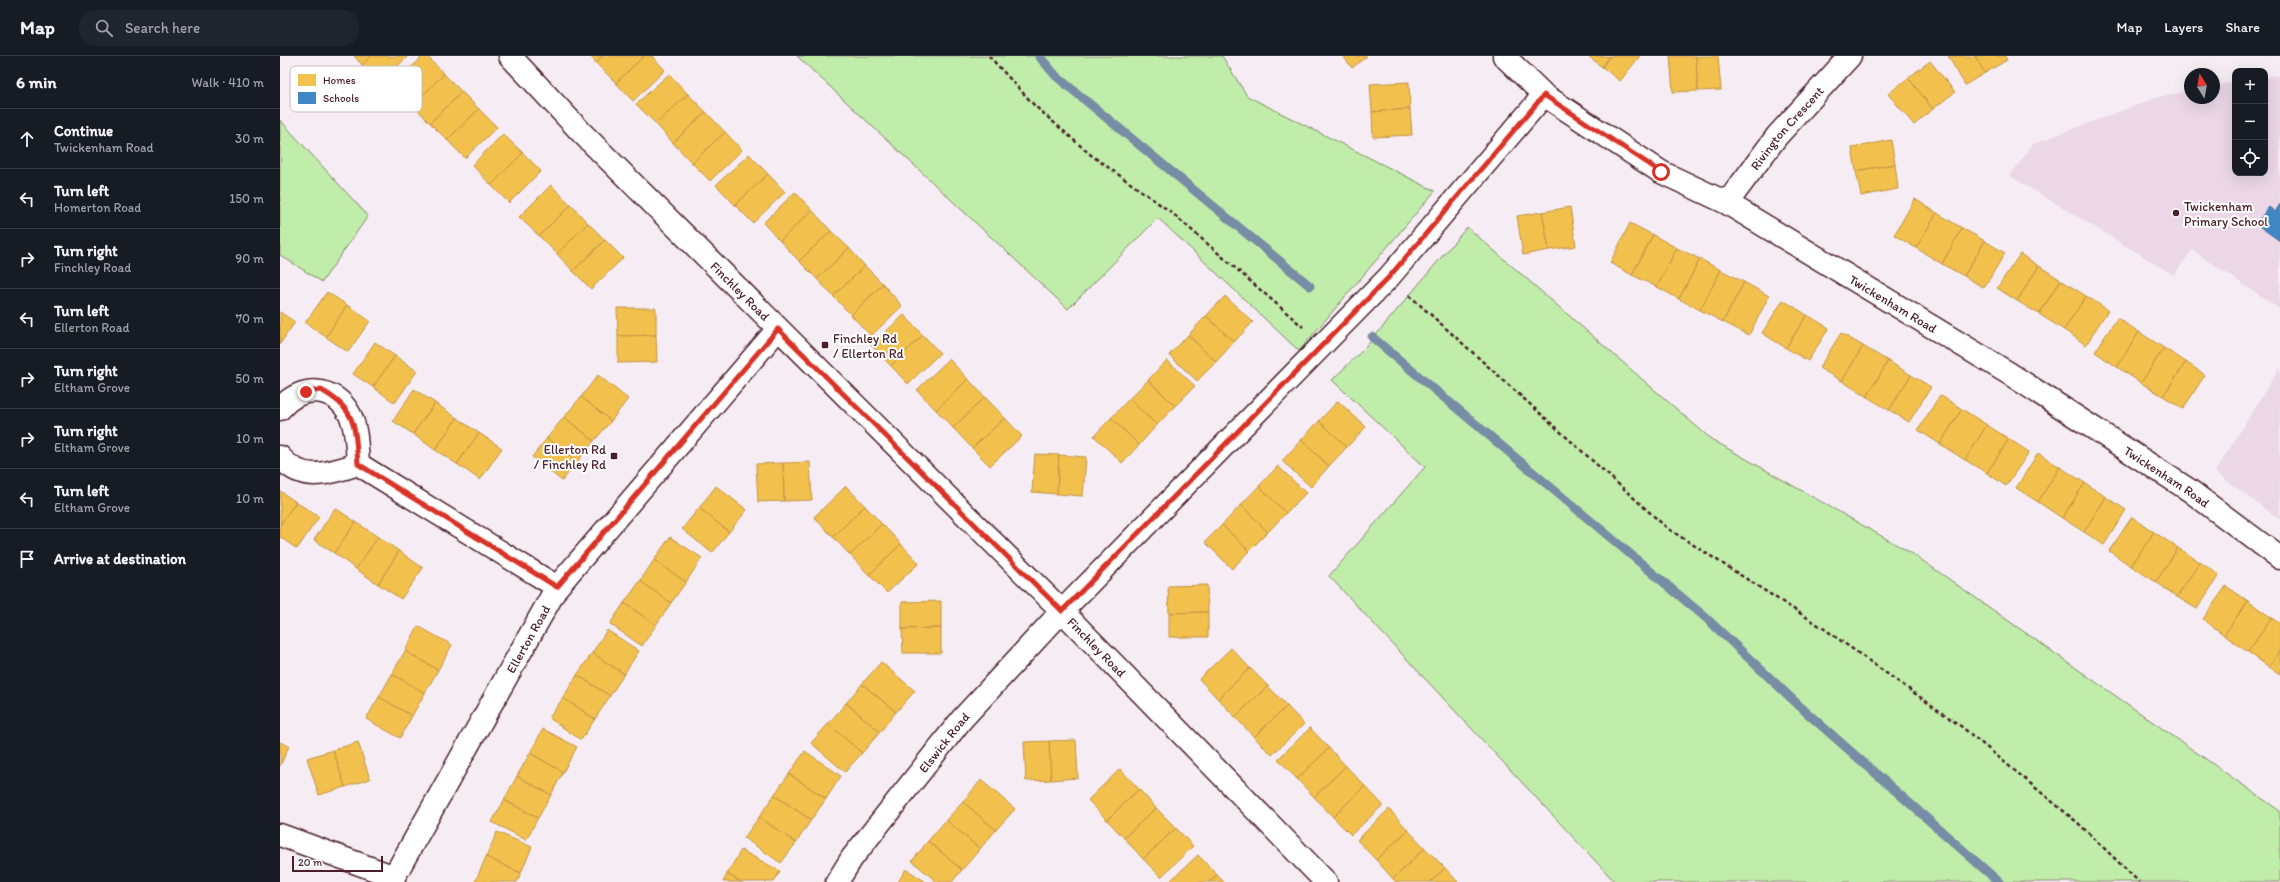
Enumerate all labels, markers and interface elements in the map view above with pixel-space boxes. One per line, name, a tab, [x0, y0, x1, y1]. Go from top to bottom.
search box	[79, 10, 359, 46]
text: Map	[20, 16, 55, 39]
icon: search	[93, 17, 115, 39]
text: Search here	[125, 19, 200, 37]
text: Map	[2117, 19, 2142, 36]
text: Layers	[2164, 19, 2203, 36]
text: Share	[2225, 19, 2260, 36]
legend	[290, 66, 422, 112]
north arrow	[2184, 68, 2220, 104]
map controls	[2232, 68, 2268, 176]
button: +	[2232, 68, 2268, 104]
text: 6 min	[16, 72, 57, 92]
text: Homes	[323, 74, 356, 87]
text: Walk · 410 m	[192, 75, 264, 90]
street label: Rivington Crescent	[1747, 83, 1827, 173]
text: Schools	[323, 92, 359, 105]
button: −	[2232, 104, 2268, 140]
text: Continue	[54, 122, 113, 140]
icon: ahead	[16, 128, 38, 150]
text: 30 m	[235, 131, 264, 146]
text: Twickenham Road	[54, 140, 154, 155]
button: locate	[2232, 140, 2268, 176]
route start	[1652, 163, 1670, 181]
text: Turn left	[54, 182, 109, 200]
icon: left	[16, 188, 38, 210]
text: 150 m	[229, 191, 264, 206]
place label: Twickenham Primary School	[2184, 199, 2268, 229]
text: Homerton Road	[54, 200, 141, 215]
marker: Twickenham Primary School	[2171, 208, 2181, 218]
text: Turn right	[54, 242, 118, 260]
icon: right	[16, 248, 38, 270]
text: 90 m	[235, 251, 264, 266]
street label: Finchley Road	[707, 258, 773, 324]
text: Finchley Road	[54, 260, 131, 275]
street label: Twickenham Road	[1846, 272, 1939, 336]
text: Turn left	[54, 302, 109, 320]
icon: left	[16, 308, 38, 330]
text: 70 m	[236, 311, 264, 326]
text: Ellerton Road	[54, 320, 130, 335]
place label: Finchley Rd / Ellerton Rd	[833, 331, 904, 361]
marker: Finchley Rd / Ellerton Rd	[820, 340, 830, 350]
text: Turn right	[54, 362, 118, 380]
icon: right	[16, 368, 38, 390]
text: 50 m	[235, 371, 264, 386]
text: Eltham Grove	[54, 380, 130, 395]
route end	[297, 383, 315, 401]
text: Turn right	[54, 422, 118, 440]
icon: right	[16, 428, 38, 450]
text: 10 m	[236, 431, 264, 446]
text: Eltham Grove	[54, 440, 130, 455]
place label: Ellerton Rd / Finchley Rd	[534, 442, 606, 472]
street label: Twickenham Road	[2121, 443, 2212, 511]
marker: Ellerton Rd / Finchley Rd	[609, 451, 619, 461]
text: Turn left	[54, 482, 109, 500]
icon: left	[16, 488, 38, 510]
text: 10 m	[236, 491, 264, 506]
text: Eltham Grove	[54, 500, 130, 515]
icon: arrive	[16, 548, 38, 570]
text: Arrive at destination	[54, 550, 186, 568]
street label: Ellerton Road	[503, 602, 553, 676]
street label: Finchley Road	[1064, 614, 1129, 680]
street label: Elswick Road	[916, 709, 973, 776]
scale bar	[292, 854, 383, 873]
text: 20 m	[298, 856, 322, 869]

